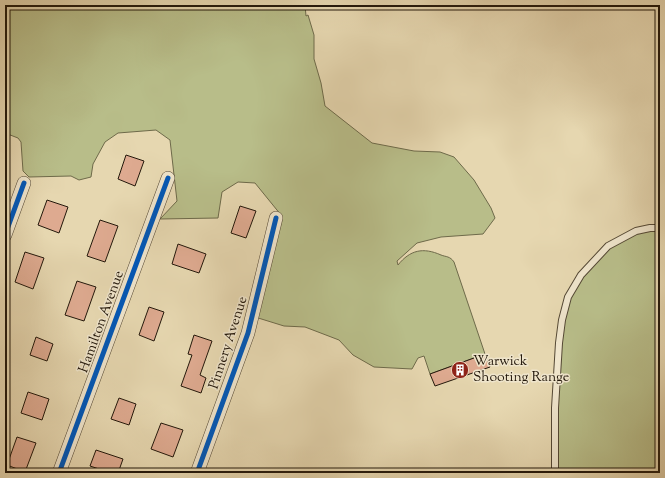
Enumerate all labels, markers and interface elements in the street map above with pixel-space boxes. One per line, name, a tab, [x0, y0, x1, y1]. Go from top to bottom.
street label: Hamilton Avenue	[74, 268, 130, 376]
street label: Pinnery Avenue	[205, 294, 253, 392]
place label: Warwick Shooting Range	[473, 352, 569, 388]
building icon: Warwick Shooting Range	[450, 360, 470, 380]

